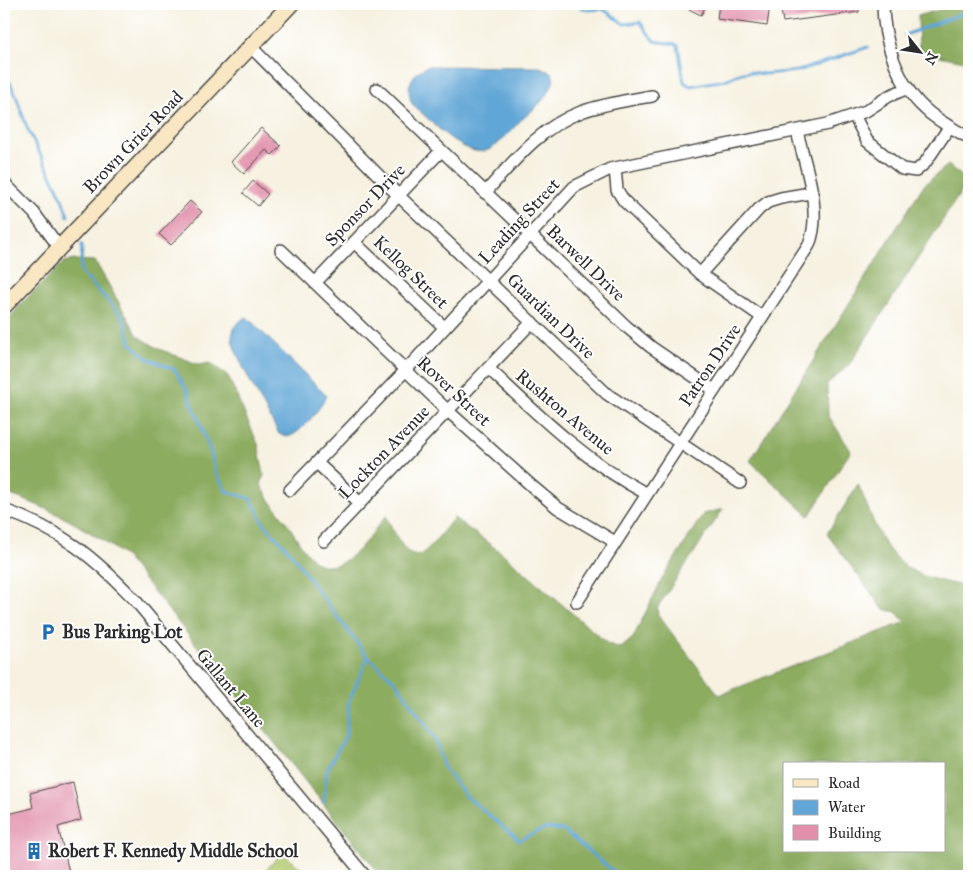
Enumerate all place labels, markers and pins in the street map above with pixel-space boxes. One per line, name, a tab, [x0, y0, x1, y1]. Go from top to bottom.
place label: Bus Parking Lot	[62, 621, 183, 644]
parking icon: Bus Parking Lot	[38, 622, 58, 642]
place label: Robert F. Kennedy Middle School	[48, 840, 299, 863]
building icon: Robert F. Kennedy Middle School	[24, 841, 44, 861]

